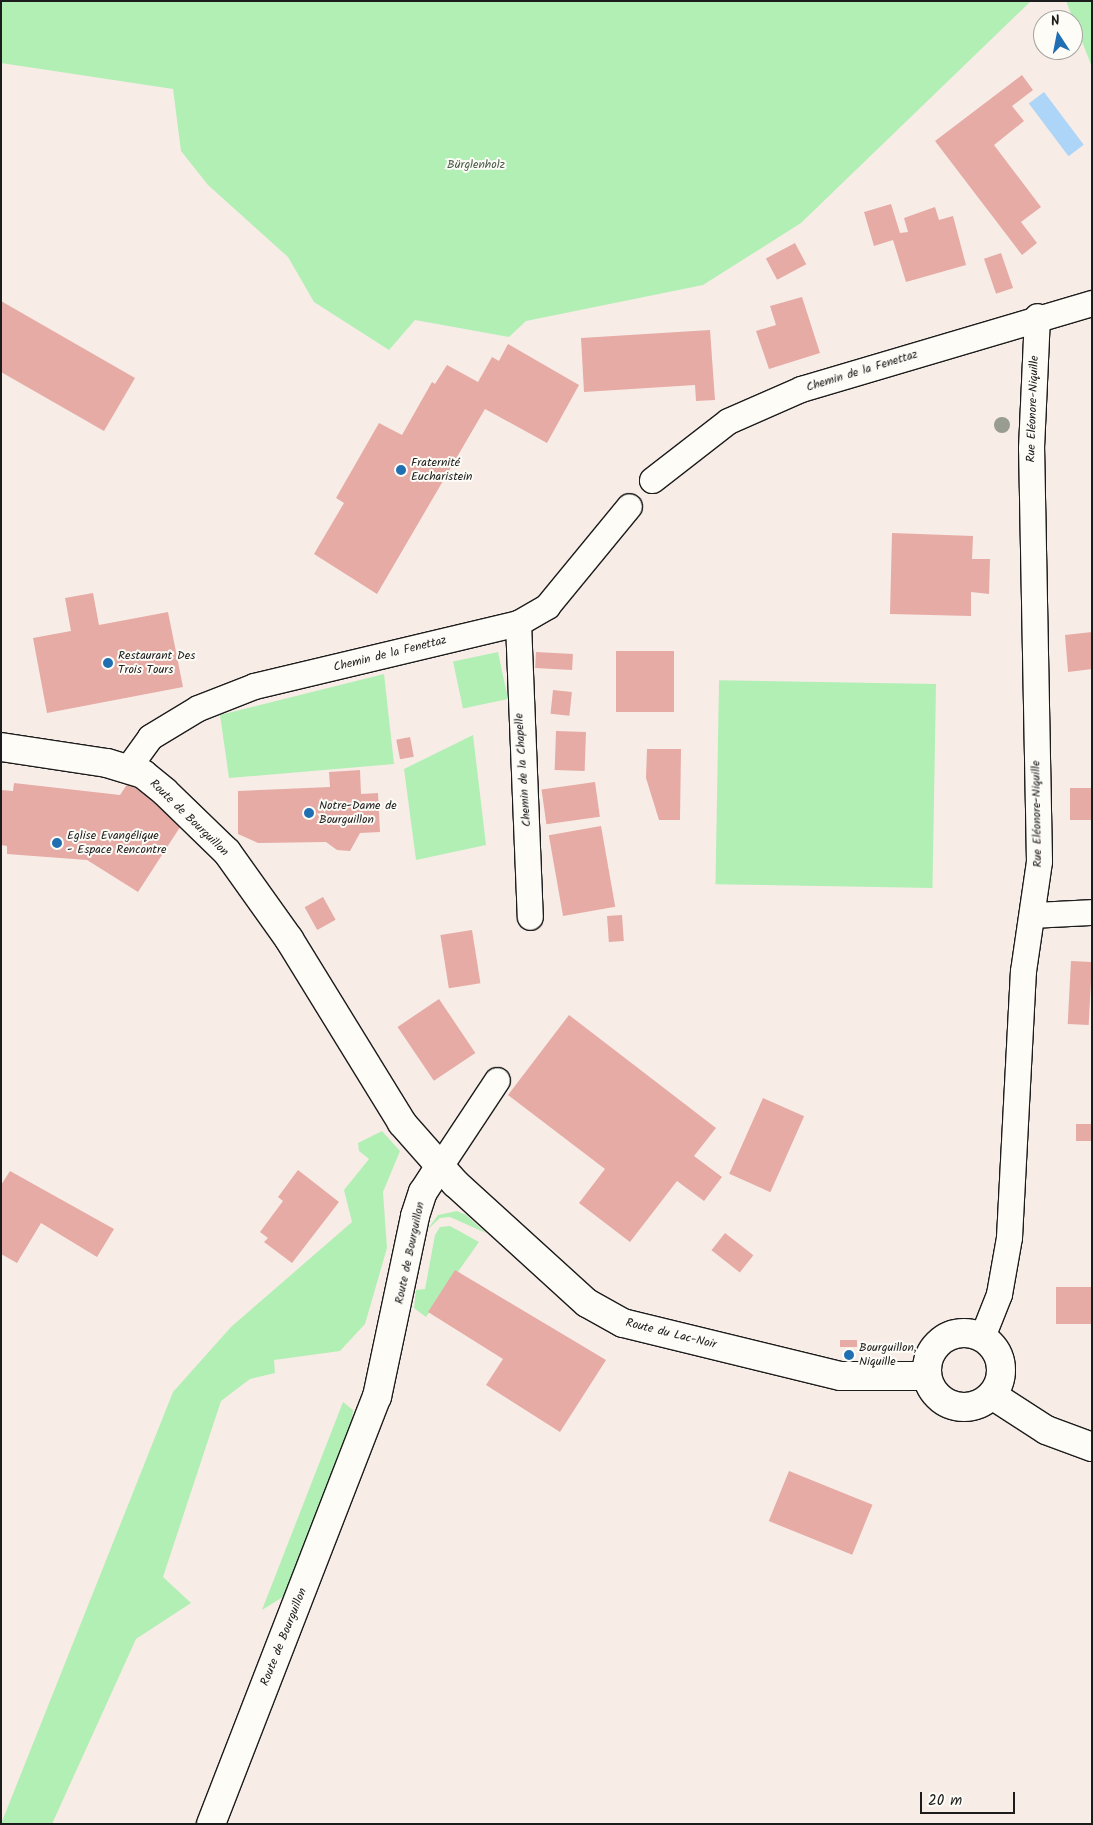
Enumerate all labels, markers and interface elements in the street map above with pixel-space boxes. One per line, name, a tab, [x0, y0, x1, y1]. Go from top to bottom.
north arrow	[1033, 10, 1083, 60]
text: N	[1049, 10, 1062, 33]
park label: Bürglenholz	[447, 158, 505, 172]
street label: Chemin de la Fenettaz	[804, 347, 920, 395]
street label: Rue Eléonore-Niquille	[1024, 355, 1042, 463]
place label: Fraternité Eucharistein	[411, 456, 472, 484]
marker: Fraternité Eucharistein	[395, 464, 407, 476]
street label: Chemin de la Fenettaz	[332, 633, 448, 675]
place label: Restaurant Des Trois Tours	[118, 649, 195, 677]
marker: Restaurant Des Trois Tours	[102, 657, 114, 669]
street label: Chemin de la Chapelle	[512, 713, 534, 827]
street label: Rue Eléonore-Niquille	[1029, 760, 1045, 868]
street label: Route de Bourguillon	[147, 777, 231, 859]
place label: Notre-Dame de Bourguillon	[319, 799, 397, 827]
marker: Notre-Dame de Bourguillon	[303, 807, 315, 819]
place label: Eglise Evangélique - Espace Rencontre	[67, 829, 166, 857]
marker: Eglise Evangélique - Espace Rencontre	[51, 837, 63, 849]
street label: Route de Bourguillon	[392, 1201, 428, 1305]
street label: Route du Lac-Noir	[624, 1316, 718, 1352]
place label: Bourguillon, Niquille	[859, 1341, 917, 1369]
marker: Bourguillon, Niquille	[843, 1349, 855, 1361]
street label: Route de Bourguillon	[258, 1586, 310, 1688]
scale bar	[923, 1782, 1018, 1814]
text: 20 m	[928, 1789, 962, 1813]

